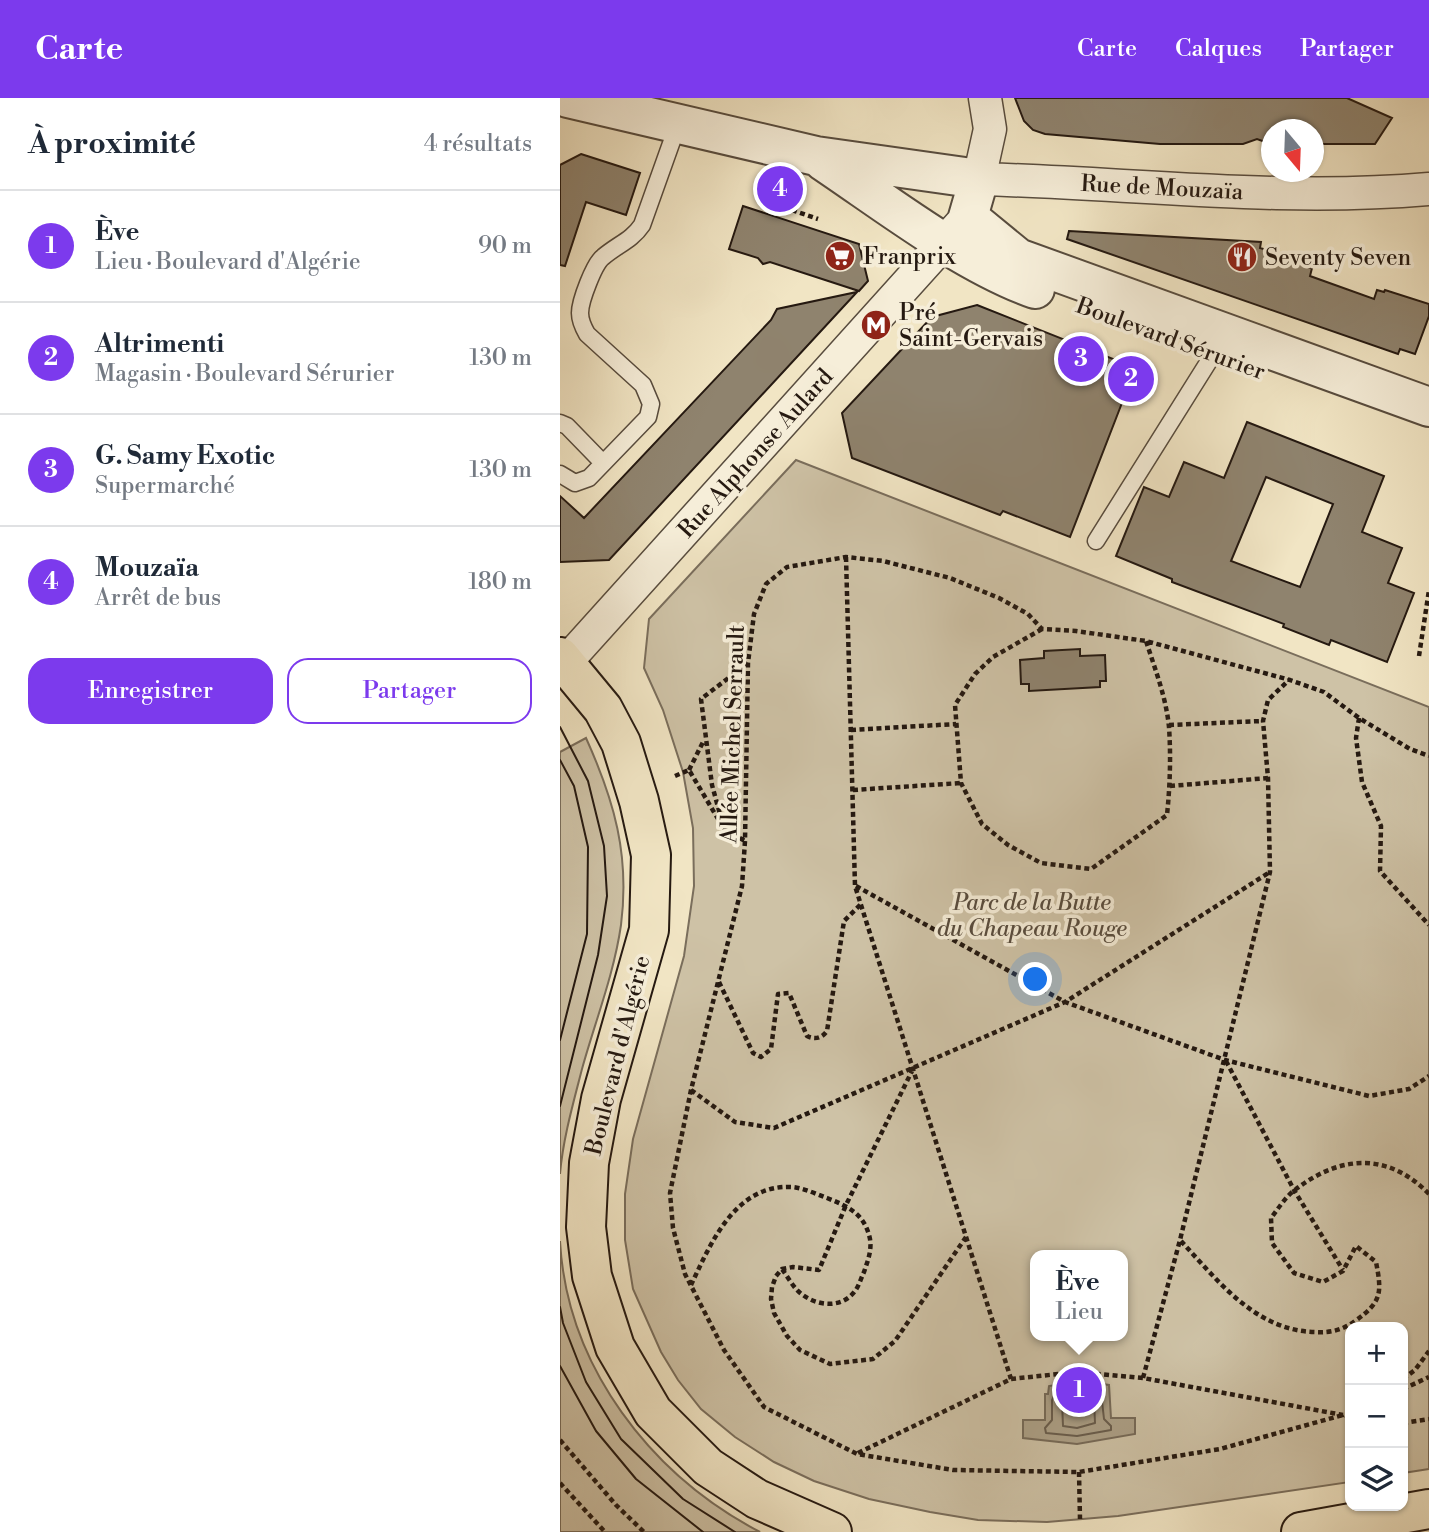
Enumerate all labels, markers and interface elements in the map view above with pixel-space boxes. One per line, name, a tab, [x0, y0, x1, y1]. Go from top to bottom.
text: Carte	[35, 29, 123, 70]
text: Carte	[1077, 34, 1137, 64]
text: Calques	[1175, 34, 1262, 64]
text: Partager	[1300, 34, 1394, 64]
north arrow	[1261, 119, 1324, 182]
text: À proximité	[28, 125, 196, 163]
text: 4 résultats	[424, 130, 532, 158]
pin: 4	[757, 163, 803, 215]
street label: Rue de Mouzaïa	[1080, 170, 1244, 206]
text: Ève	[95, 216, 140, 248]
text: 1	[45, 232, 57, 260]
text: 90 m	[478, 232, 532, 260]
supermarket icon: Franprix	[823, 239, 857, 273]
restaurant icon: Seventy Seven	[1225, 240, 1259, 274]
place label: Franprix	[863, 243, 956, 271]
place label: Seventy Seven	[1265, 244, 1412, 272]
text: Lieu · Boulevard d'Algérie	[95, 248, 361, 276]
street label: Boulevard Sérurier	[1071, 291, 1269, 386]
place label: Pré Saint-Gervais	[899, 299, 1043, 353]
metro station icon: Pré Saint-Gervais	[859, 308, 893, 342]
text: Altrimenti	[95, 328, 224, 360]
pin: 3	[1058, 333, 1104, 385]
text: 2	[44, 344, 58, 372]
text: 130 m	[469, 344, 532, 372]
pin: 2	[1108, 353, 1154, 405]
text: Magasin · Boulevard Sérurier	[95, 360, 394, 388]
street label: Rue Alphonse Aulard	[672, 363, 839, 544]
text: G. Samy Exotic	[95, 440, 275, 472]
text: 3	[44, 456, 58, 484]
text: 130 m	[469, 456, 532, 484]
text: Supermarché	[95, 472, 235, 500]
text: Mouzaïa	[95, 552, 199, 584]
text: 4	[43, 568, 59, 596]
text: 180 m	[468, 568, 532, 596]
text: Arrêt de bus	[95, 584, 221, 612]
street label: Allée Michel Serrault	[715, 624, 751, 845]
button: Enregistrer	[28, 658, 273, 724]
button: Partager	[287, 658, 532, 724]
park label: Parc de la Butte du Chapeau Rouge	[937, 889, 1127, 943]
street label: Boulevard d'Algérie	[579, 953, 656, 1159]
your location	[1018, 962, 1052, 996]
popup	[1030, 1250, 1128, 1341]
text: Ève	[1055, 1266, 1100, 1298]
text: Lieu	[1055, 1298, 1103, 1326]
map controls	[1345, 1322, 1408, 1511]
button: +	[1345, 1322, 1408, 1385]
pin: 1	[1056, 1364, 1102, 1416]
button: −	[1345, 1385, 1408, 1448]
button: layers	[1345, 1448, 1408, 1511]

